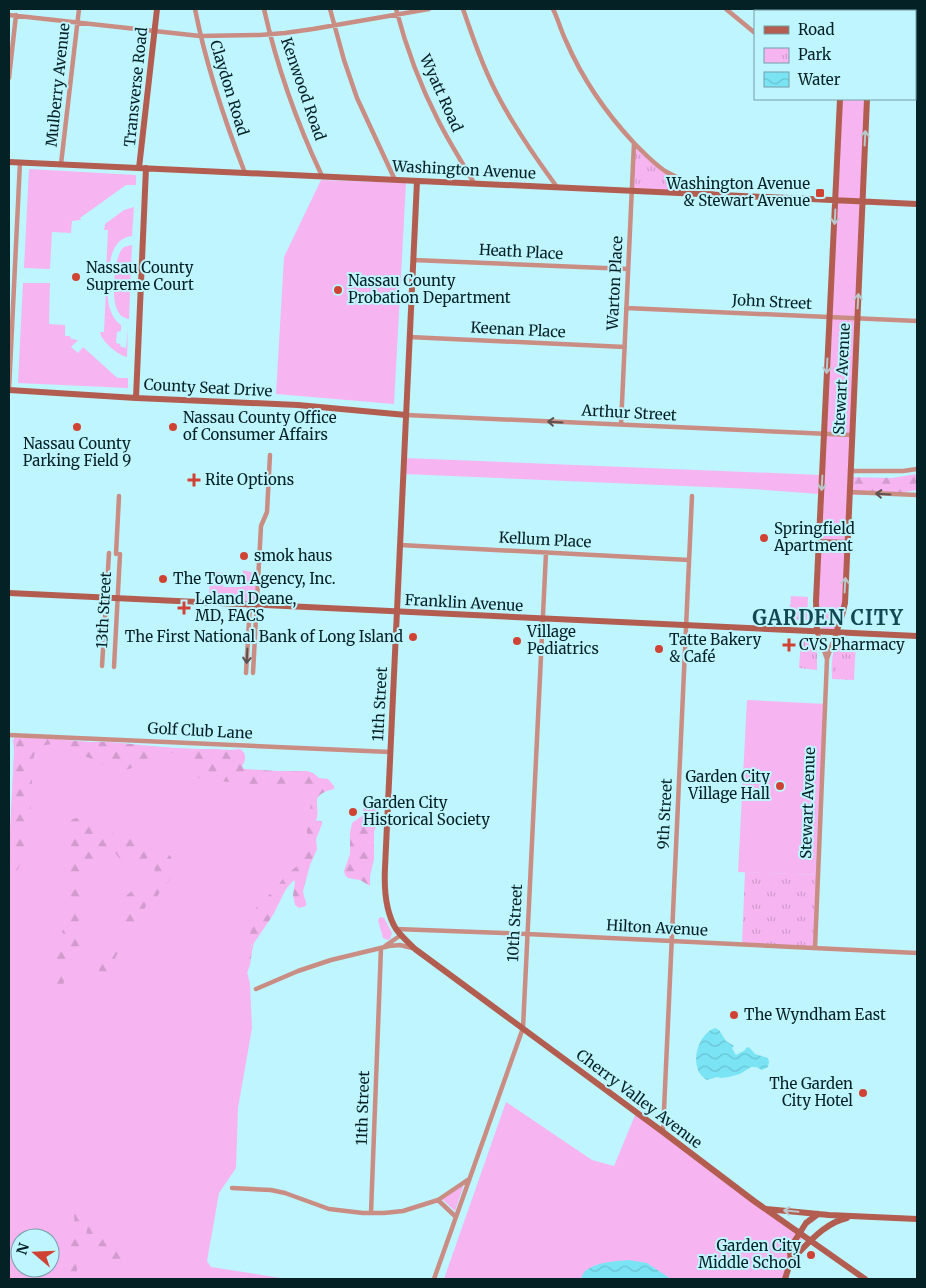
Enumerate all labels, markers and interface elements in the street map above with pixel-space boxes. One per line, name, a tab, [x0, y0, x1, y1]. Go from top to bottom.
legend	[754, 10, 916, 100]
text: Road	[798, 20, 834, 39]
street label: Mulberry Avenue	[42, 22, 73, 148]
street label: Transverse Road	[120, 26, 151, 148]
street label: Kenwood Road	[277, 35, 330, 143]
street label: Claydon Road	[206, 38, 253, 138]
text: Park	[798, 45, 832, 64]
street label: Wyatt Road	[415, 50, 467, 135]
text: Water	[797, 70, 841, 89]
one-way arrow	[860, 131, 870, 147]
street label: Washington Avenue	[391, 156, 536, 183]
place label: Washington Avenue & Stewart Avenue	[665, 174, 810, 210]
marker: Washington Avenue & Stewart Avenue	[814, 187, 826, 199]
one-way arrow	[830, 209, 839, 225]
street label: Warton Place	[602, 235, 626, 332]
street label: Heath Place	[478, 240, 564, 263]
place label: Nassau County Supreme Court	[86, 258, 194, 294]
marker: Nassau County Supreme Court	[70, 271, 82, 283]
place label: Nassau County Probation Department	[348, 271, 511, 307]
marker: Nassau County Probation Department	[332, 284, 344, 296]
street label: John Street	[731, 290, 813, 313]
one-way arrow	[853, 293, 863, 309]
street label: Keenan Place	[470, 318, 566, 341]
street label: Stewart Avenue	[829, 322, 854, 435]
one-way arrow	[823, 358, 832, 374]
street label: County Seat Drive	[143, 375, 273, 400]
street label: Arthur Street	[580, 400, 677, 424]
place label: Nassau County Office of Consumer Affairs	[183, 408, 337, 444]
one-way arrow	[547, 417, 563, 426]
marker: Nassau County Parking Field 9	[71, 421, 83, 433]
marker: Nassau County Office of Consumer Affairs	[167, 421, 179, 433]
place label: Nassau County Parking Field 9	[23, 434, 131, 470]
place label: Rite Options	[205, 470, 294, 489]
marker: Rite Options	[187, 473, 201, 487]
one-way arrow	[817, 475, 826, 491]
one-way arrow	[876, 489, 892, 498]
place label: Springfield Apartment	[773, 519, 855, 555]
street label: Kellum Place	[498, 528, 592, 551]
marker: Springfield Apartment	[758, 532, 770, 544]
place label: smok haus	[254, 546, 332, 565]
marker: smok haus	[238, 550, 250, 562]
place label: The Town Agency, Inc.	[173, 569, 336, 588]
street label: 13th Street	[92, 571, 115, 649]
marker: The Town Agency, Inc.	[157, 573, 169, 585]
one-way arrow	[841, 578, 850, 594]
place label: Leland Deane, MD, FACS	[195, 589, 296, 625]
street label: Franklin Avenue	[404, 590, 524, 615]
marker: Leland Deane, MD, FACS	[177, 601, 191, 615]
district label: GARDEN CITY	[752, 605, 904, 630]
place label: Village Pediatrics	[526, 622, 599, 658]
place label: The First National Bank of Long Island	[125, 627, 403, 646]
place label: Tatte Bakery & Café	[669, 630, 761, 666]
marker: The First National Bank of Long Island	[407, 631, 419, 643]
marker: Village Pediatrics	[511, 635, 523, 647]
place label: CVS Pharmacy	[799, 635, 905, 654]
marker: CVS Pharmacy	[783, 639, 795, 651]
marker: Tatte Bakery & Café	[653, 643, 665, 655]
one-way arrow	[242, 647, 252, 663]
street label: 11th Street	[368, 666, 391, 742]
street label: Golf Club Lane	[147, 718, 253, 743]
street label: Stewart Avenue	[796, 747, 819, 859]
place label: Garden City Village Hall	[685, 767, 770, 803]
street label: 9th Street	[653, 778, 676, 850]
marker: Garden City Village Hall	[774, 780, 786, 792]
place label: Garden City Historical Society	[363, 793, 490, 829]
marker: Garden City Historical Society	[347, 806, 359, 818]
street label: 10th Street	[503, 883, 526, 962]
street label: Hilton Avenue	[606, 915, 708, 940]
place label: The Wyndham East	[744, 1005, 886, 1024]
marker: The Wyndham East	[728, 1009, 740, 1021]
street label: Cherry Valley Avenue	[573, 1045, 706, 1152]
street label: 11th Street	[352, 1070, 373, 1146]
place label: The Garden City Hotel	[769, 1074, 853, 1110]
marker: The Garden City Hotel	[857, 1087, 869, 1099]
one-way arrow	[784, 1207, 800, 1216]
north arrow	[10, 1228, 60, 1278]
place label: Garden City Middle School	[698, 1236, 801, 1272]
text: N	[12, 1241, 33, 1257]
marker: Garden City Middle School	[805, 1249, 817, 1261]

